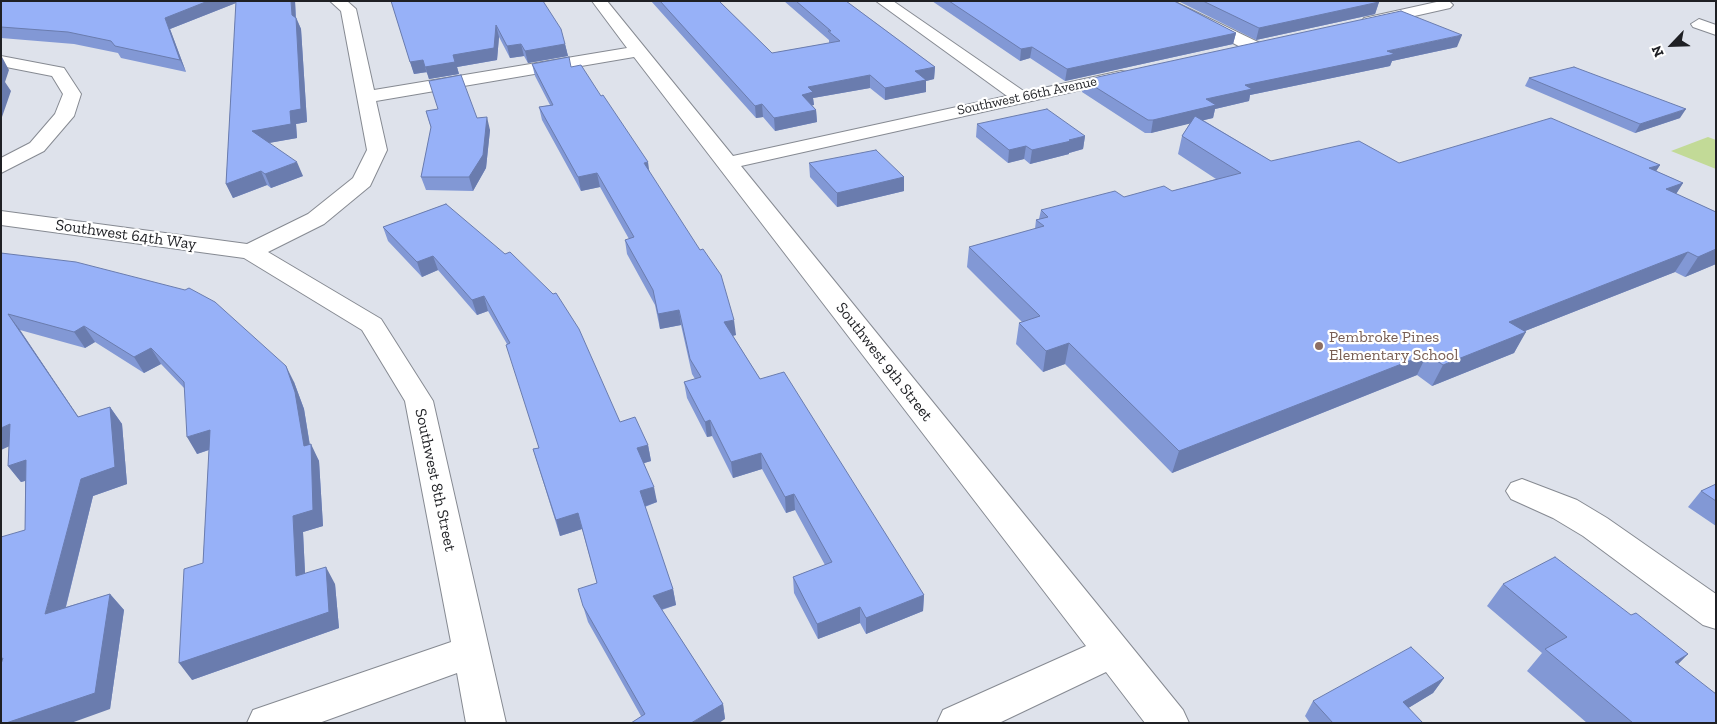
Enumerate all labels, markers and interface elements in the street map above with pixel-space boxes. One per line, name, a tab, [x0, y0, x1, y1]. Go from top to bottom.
north arrow	[1647, 20, 1697, 70]
text: N	[1648, 43, 1668, 60]
street label: Southwest 66th Avenue	[956, 73, 1098, 119]
street label: Southwest 64th Way	[54, 216, 198, 254]
street label: Southwest 9th Street	[832, 299, 936, 425]
place label: Pembroke Pines Elementary School	[1329, 327, 1458, 365]
marker: Pembroke Pines Elementary School	[1313, 340, 1325, 352]
street label: Southwest 8th Street	[410, 407, 460, 553]

